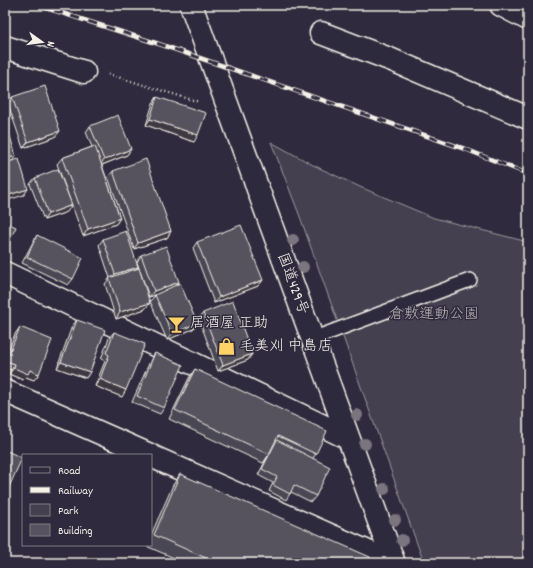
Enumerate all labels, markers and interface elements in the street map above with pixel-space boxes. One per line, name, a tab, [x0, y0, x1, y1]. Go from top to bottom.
north arrow	[22, 22, 62, 62]
text: N	[41, 39, 58, 49]
street label: 国道429号	[271, 250, 313, 318]
park label: 倉敷運動公園	[389, 304, 479, 326]
place label: 居酒屋 正助	[190, 313, 268, 335]
bar icon: 居酒屋 正助	[167, 314, 187, 334]
place label: 毛美刈 中島店	[239, 336, 332, 358]
shop icon: 毛美刈 中島店	[216, 337, 236, 357]
legend	[22, 454, 152, 546]
text: Road	[58, 463, 80, 480]
text: Railway	[58, 483, 94, 500]
text: Park	[58, 503, 79, 520]
text: Building	[58, 523, 93, 540]

